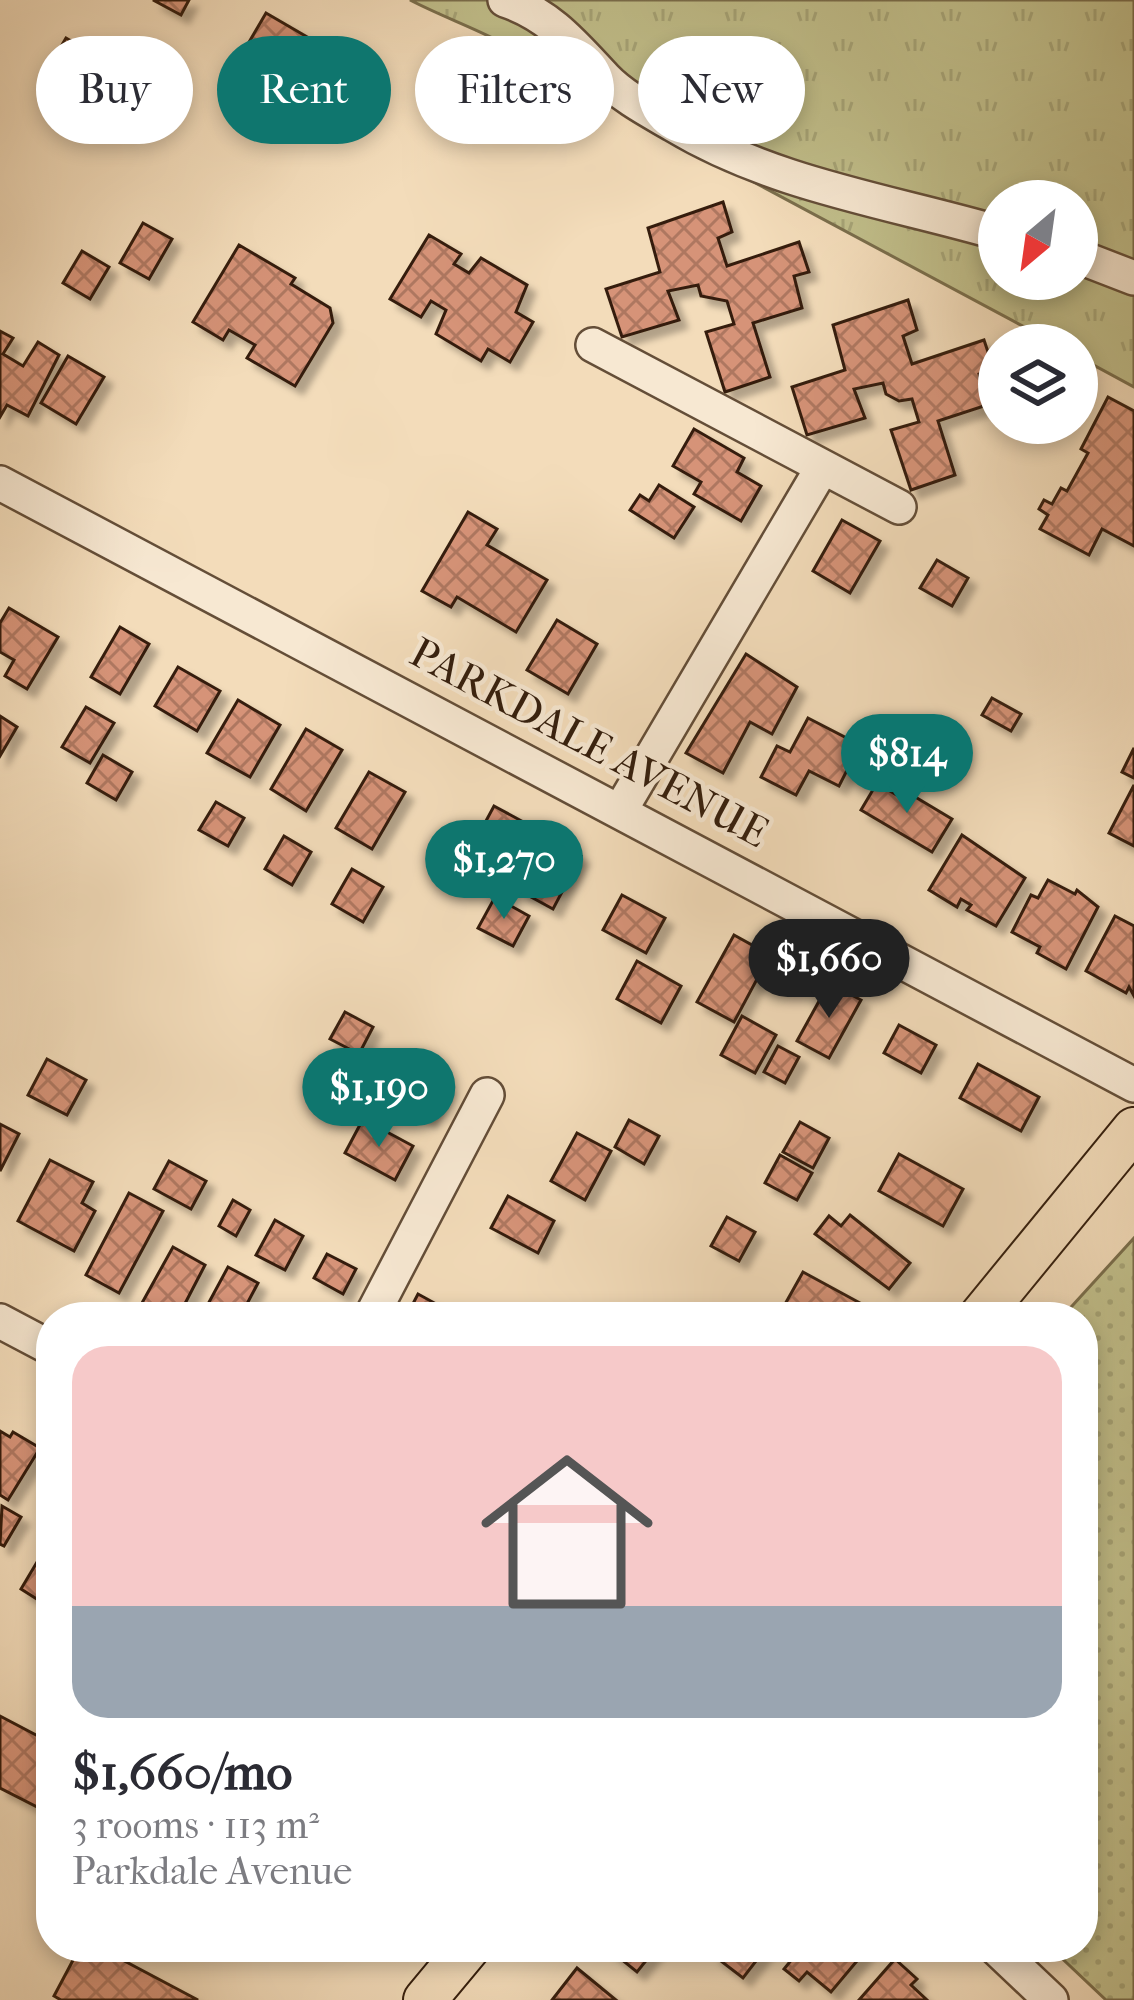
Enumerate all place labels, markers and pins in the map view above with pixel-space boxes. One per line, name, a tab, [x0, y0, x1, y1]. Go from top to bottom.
pin: $814	[836, 714, 978, 816]
pin: $1,270	[406, 820, 602, 922]
pin: $1,660	[731, 919, 927, 1021]
pin: $1,190	[281, 1048, 477, 1150]

